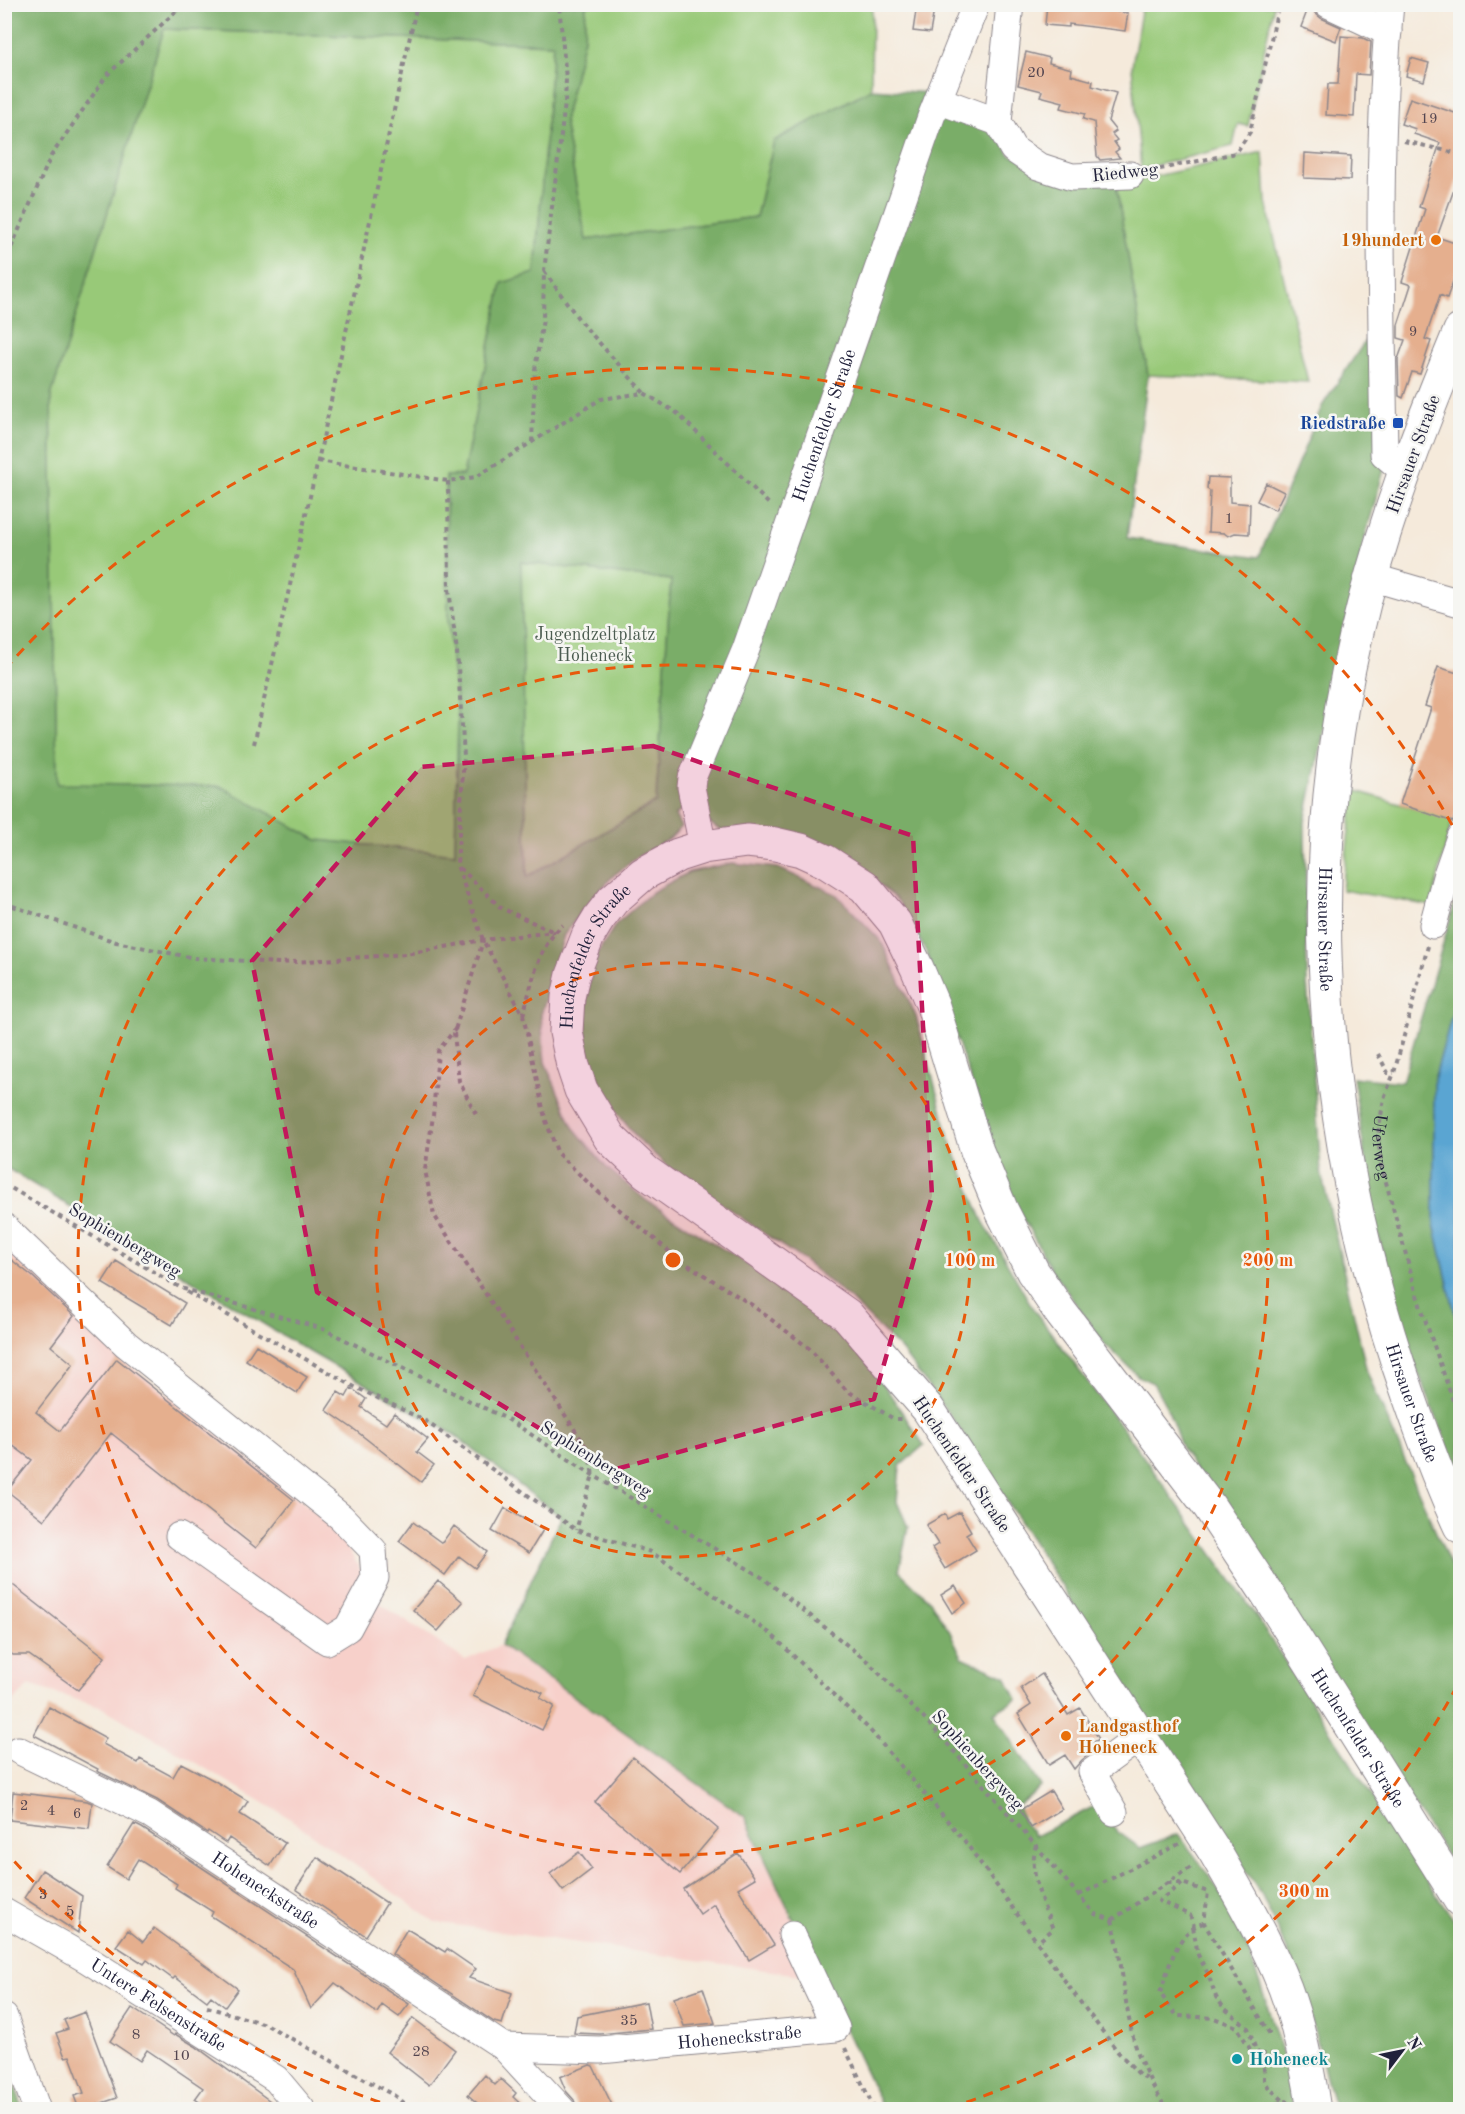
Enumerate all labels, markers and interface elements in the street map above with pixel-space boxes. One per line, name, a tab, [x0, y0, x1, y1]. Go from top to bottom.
house number: 20	[1027, 66, 1045, 81]
house number: 19	[1420, 112, 1438, 127]
street label: Riedweg	[1091, 161, 1159, 185]
place label: 19hundert	[1341, 232, 1424, 250]
marker: 19hundert	[1429, 233, 1443, 247]
house number: 9	[1409, 325, 1417, 340]
street label: Huchenfelder Straße	[790, 347, 860, 504]
street label: Hirsauer Straße	[1384, 393, 1444, 516]
place label: Riedstraße	[1300, 415, 1386, 433]
marker: Riedstraße	[1391, 416, 1405, 430]
house number: 1	[1225, 512, 1233, 527]
park label: Jugendzeltplatz Hoheneck	[534, 626, 656, 665]
street label: Hirsauer Straße	[1314, 866, 1335, 992]
street label: Huchenfelder Straße	[558, 881, 635, 1030]
street label: Uferweg	[1368, 1112, 1393, 1183]
street label: Sophienbergweg	[65, 1200, 184, 1282]
centre of rings	[663, 1250, 683, 1270]
text: 100 m	[945, 1252, 995, 1270]
text: 200 m	[1243, 1252, 1293, 1270]
street label: Hirsauer Straße	[1382, 1341, 1440, 1465]
street label: Huchenfelder Straße	[909, 1393, 1013, 1536]
street label: Sophienbergweg	[537, 1418, 655, 1501]
street label: Huchenfelder Straße	[1307, 1666, 1407, 1811]
street label: Sophienbergweg	[928, 1707, 1027, 1814]
place label: Landgasthof Hoheneck	[1078, 1718, 1179, 1757]
marker: Landgasthof Hoheneck	[1059, 1729, 1073, 1743]
house number: 2	[20, 1799, 28, 1814]
house number: 4	[47, 1804, 55, 1819]
house number: 6	[73, 1807, 81, 1822]
street label: Hoheneckstraße	[208, 1849, 322, 1933]
text: 300 m	[1279, 1883, 1329, 1901]
house number: 3	[39, 1888, 47, 1903]
house number: 5	[66, 1905, 74, 1920]
street label: Untere Felsenstraße	[87, 1956, 229, 2055]
house number: 35	[620, 2014, 638, 2029]
north arrow	[1372, 2021, 1432, 2081]
street label: Hoheneckstraße	[677, 2023, 802, 2053]
house number: 8	[132, 2028, 140, 2043]
text: N	[1403, 2035, 1423, 2054]
house number: 28	[412, 2045, 430, 2060]
house number: 10	[172, 2049, 190, 2064]
place label: Hoheneck	[1249, 2051, 1329, 2069]
marker: Hoheneck	[1230, 2052, 1244, 2066]

